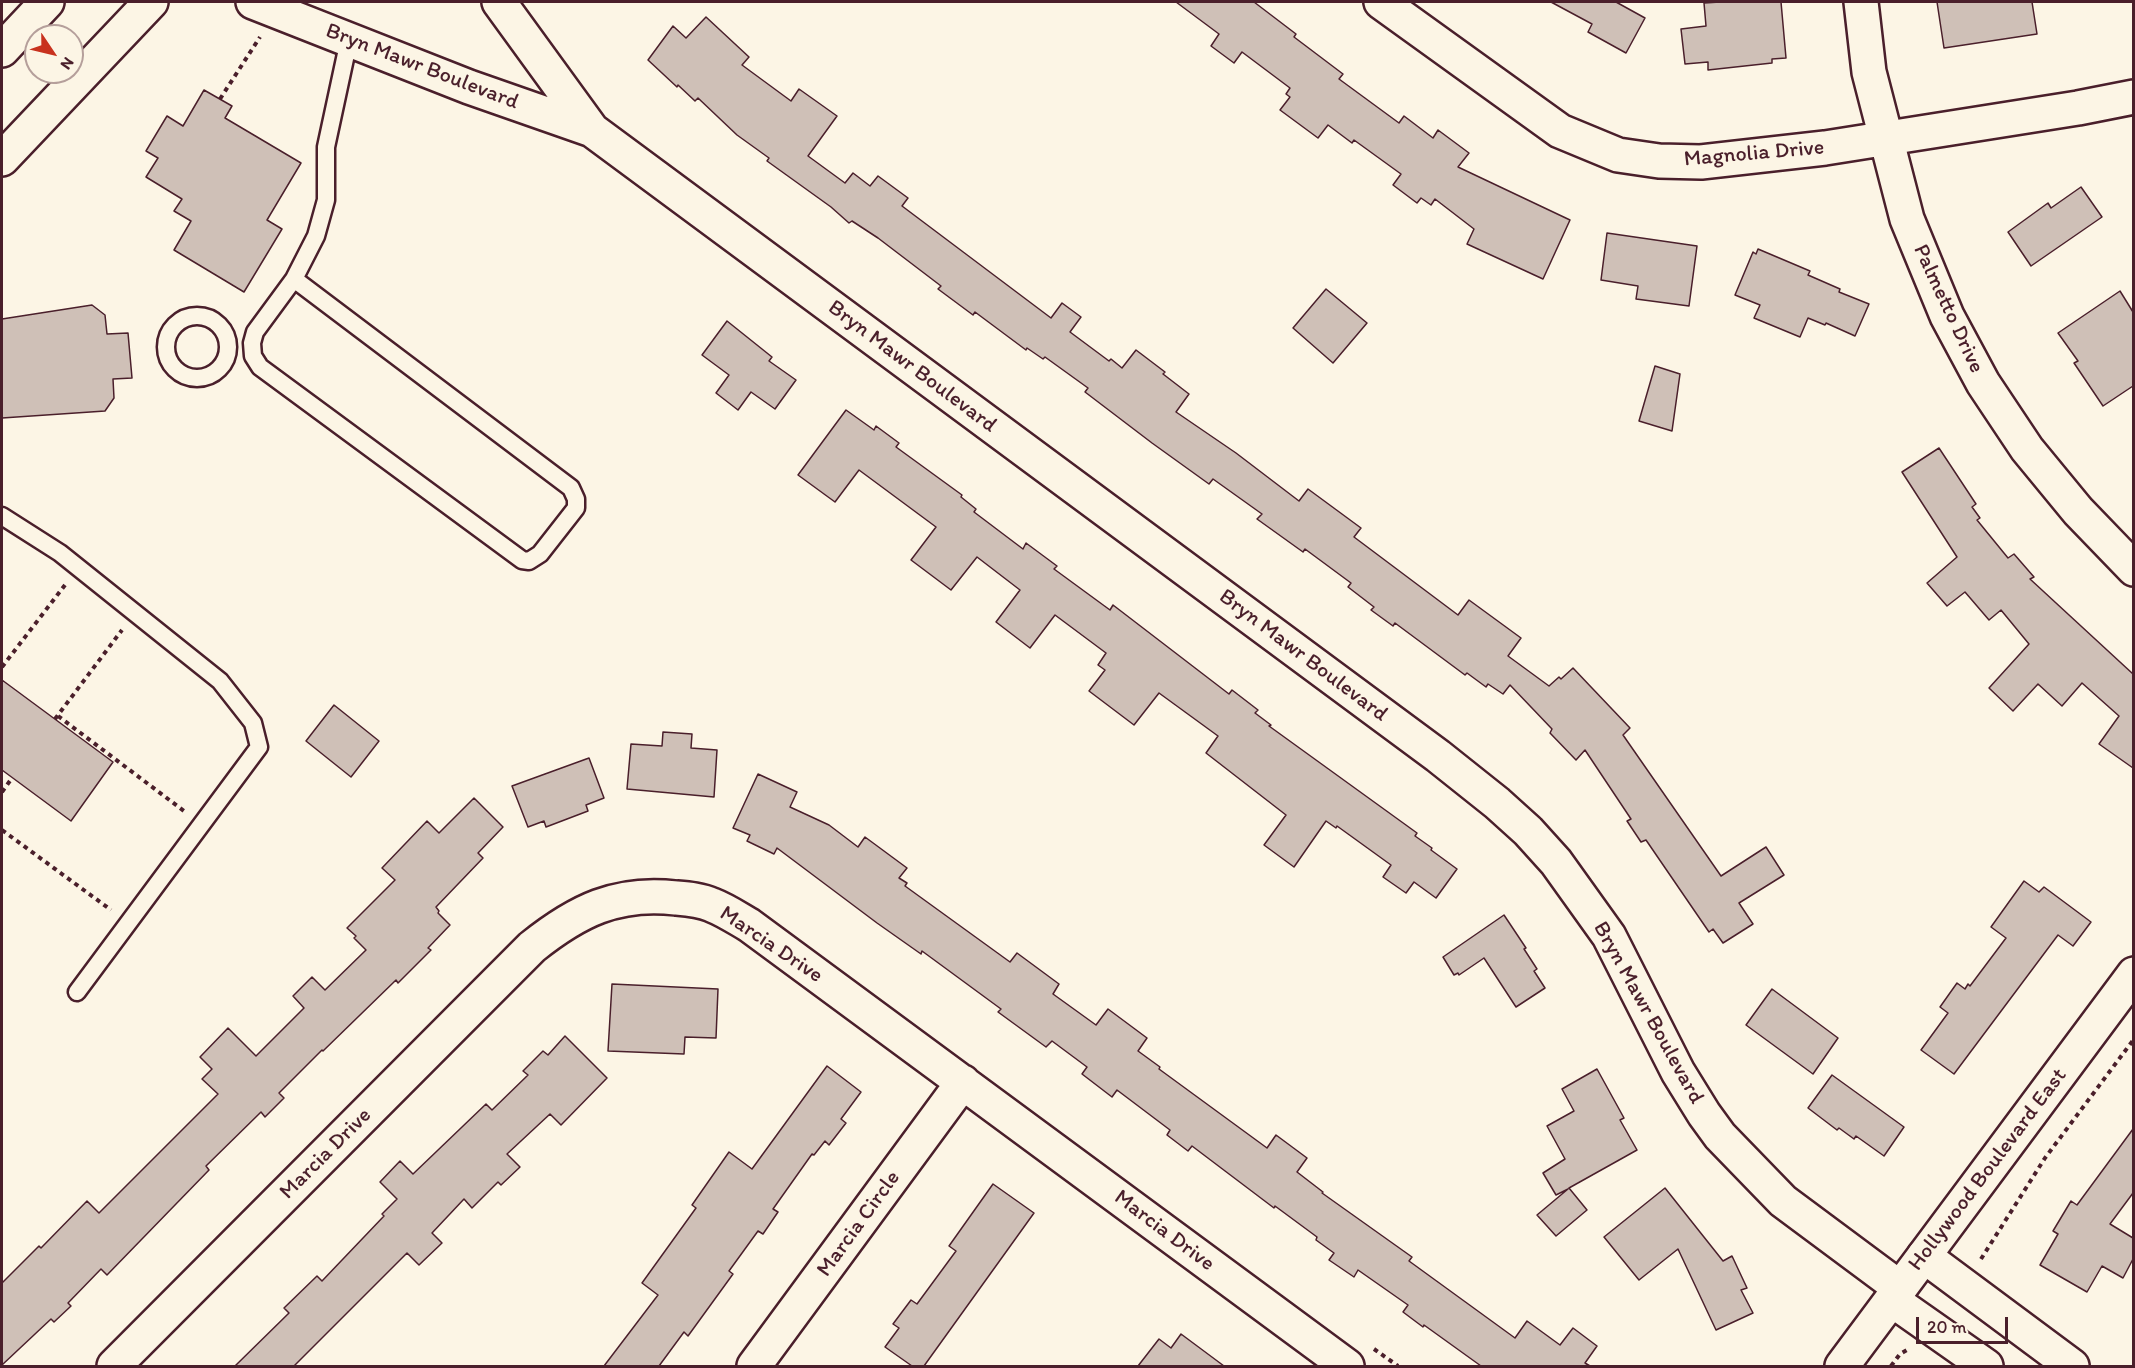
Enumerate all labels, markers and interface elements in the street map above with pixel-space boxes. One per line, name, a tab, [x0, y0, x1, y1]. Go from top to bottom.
street label: Bryn Mawr Boulevard	[322, 18, 522, 116]
north arrow	[24, 24, 84, 84]
text: N	[57, 54, 78, 73]
street label: Magnolia Drive	[1683, 135, 1825, 173]
street label: Palmetto Drive	[1907, 240, 1989, 378]
street label: Bryn Mawr Boulevard	[822, 295, 1002, 439]
street label: Bryn Mawr Boulevard	[1213, 584, 1393, 728]
street label: Marcia Drive	[714, 901, 828, 989]
street label: Bryn Mawr Boulevard	[1587, 917, 1709, 1109]
street label: Hollywood Boulevard East	[1903, 1063, 2073, 1277]
street label: Marcia Drive	[275, 1103, 377, 1205]
street label: Marcia Circle	[812, 1166, 906, 1282]
street label: Marcia Drive	[1109, 1185, 1219, 1277]
scale bar	[1919, 1305, 2010, 1343]
text: 20 m	[1927, 1316, 1967, 1338]

